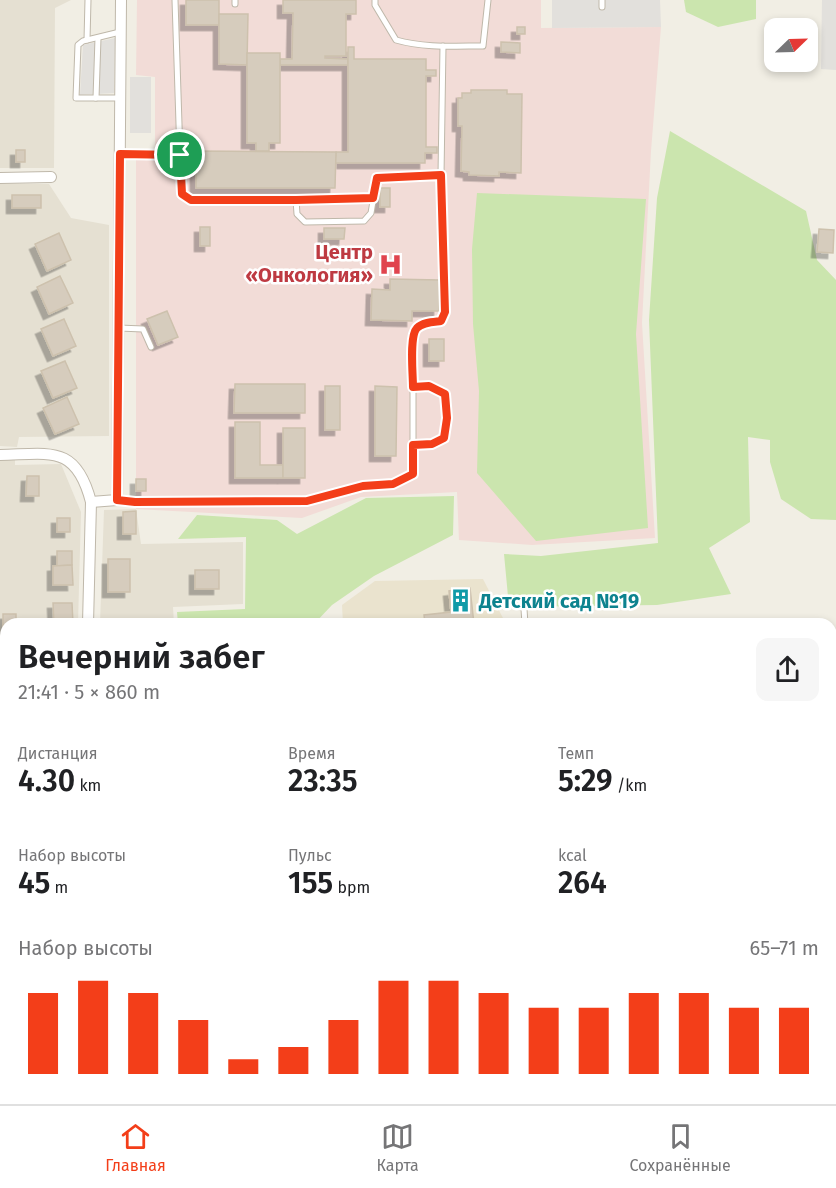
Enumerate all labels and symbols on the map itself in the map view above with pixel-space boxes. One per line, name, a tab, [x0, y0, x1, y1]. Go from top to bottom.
north arrow	[764, 18, 818, 72]
pin	[154, 129, 205, 180]
place label: Центр «Онкология»	[246, 240, 373, 287]
hospital icon: Центр «Онкология»	[378, 251, 404, 277]
building icon: Детский сад №19	[448, 588, 474, 614]
place label: Детский сад №19	[478, 589, 639, 613]

